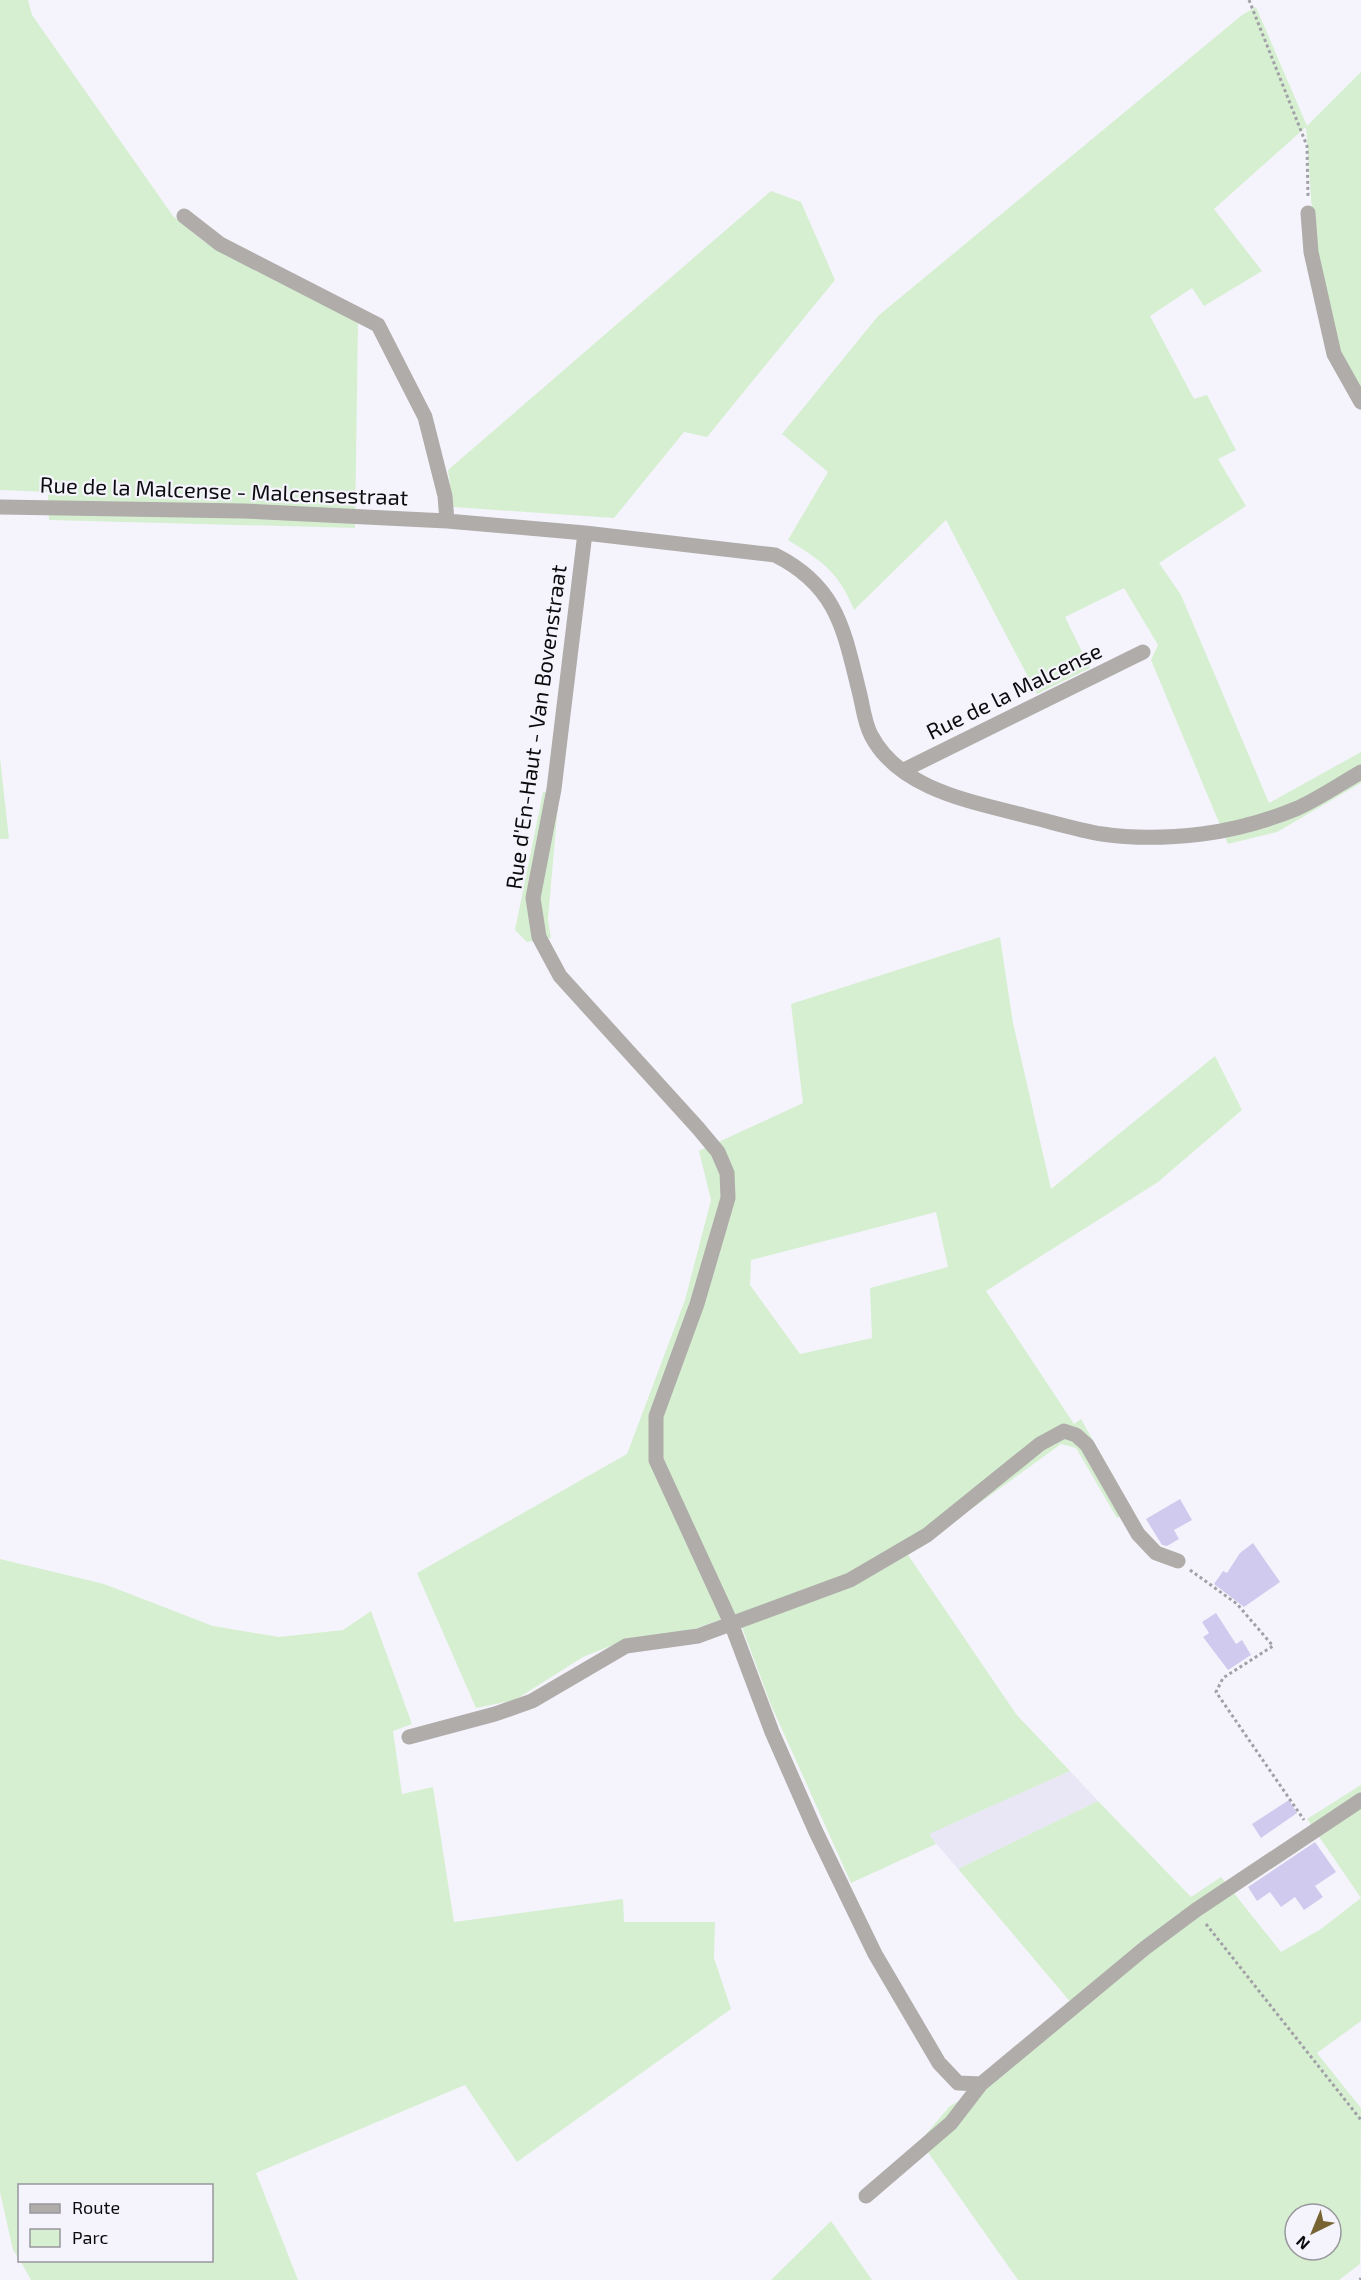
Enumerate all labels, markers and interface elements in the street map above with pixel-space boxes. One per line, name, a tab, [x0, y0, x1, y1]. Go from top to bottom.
street label: Rue de la Malcense - Malcensestraat	[39, 471, 409, 509]
street label: Rue d'En-Haut - Van Bovenstraat	[499, 563, 571, 891]
street label: Rue de la Malcense	[922, 636, 1105, 744]
legend	[18, 2184, 213, 2262]
text: Route	[72, 2196, 120, 2218]
north arrow	[1283, 2202, 1343, 2262]
text: Parc	[72, 2226, 108, 2248]
text: N	[1292, 2232, 1313, 2254]

